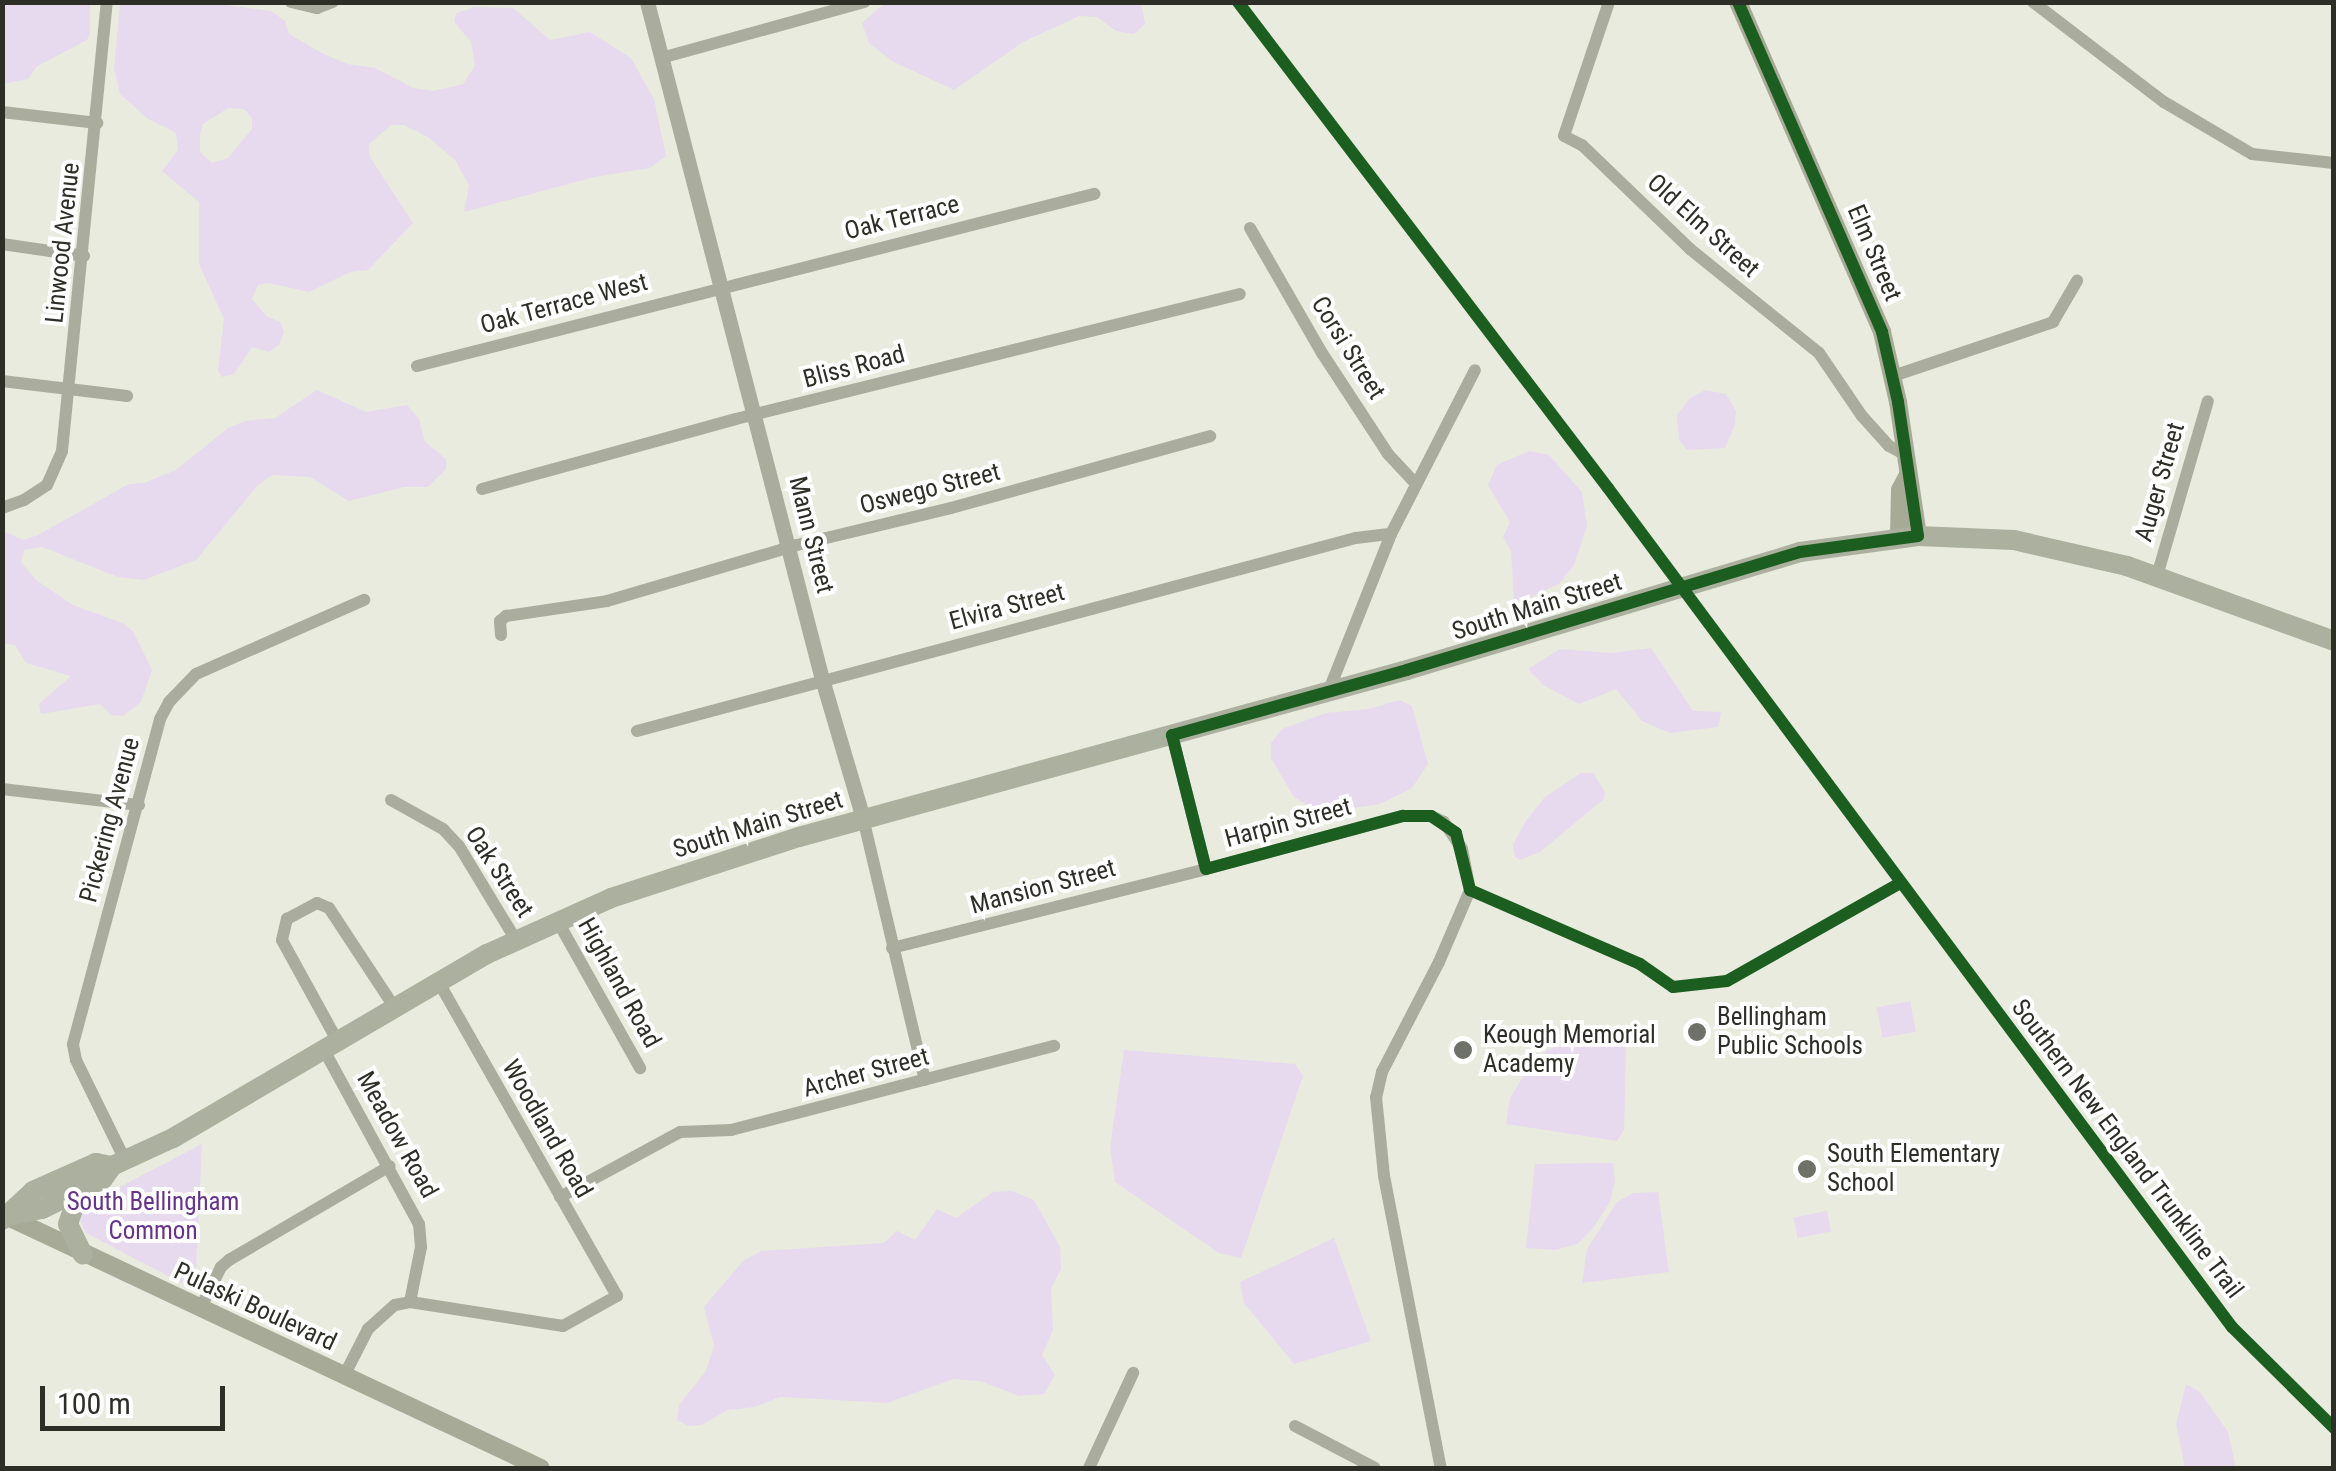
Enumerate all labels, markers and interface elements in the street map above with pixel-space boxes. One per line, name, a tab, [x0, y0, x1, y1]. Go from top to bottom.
street label: Linwood Avenue	[40, 161, 86, 325]
street label: Old Elm Street	[1641, 168, 1765, 284]
street label: Oak Terrace	[841, 189, 963, 247]
street label: Elm Street	[1840, 201, 1908, 305]
street label: Oak Terrace West	[477, 267, 651, 341]
street label: Corsi Street	[1305, 291, 1391, 405]
street label: Bliss Road	[800, 339, 908, 395]
street label: Auger Street	[2129, 419, 2191, 545]
street label: Oswego Street	[857, 457, 1003, 521]
street label: Mann Street	[782, 473, 840, 597]
street label: South Main Street	[1449, 567, 1625, 647]
street label: Elvira Street	[946, 577, 1068, 637]
street label: Pickering Avenue	[74, 734, 146, 906]
street label: South Main Street	[670, 785, 846, 865]
street label: Harpin Street	[1222, 792, 1354, 854]
street label: Oak Street	[458, 821, 540, 923]
street label: Mansion Street	[967, 853, 1119, 921]
street label: Highland Road	[571, 913, 667, 1053]
street label: Southern New England Trunkline Trail	[2005, 993, 2249, 1305]
place label: Bellingham Public Schools	[1717, 1003, 1863, 1062]
place label: Keough Memorial Academy	[1483, 1021, 1656, 1080]
marker: Bellingham Public Schools	[1686, 1021, 1708, 1043]
marker: Keough Memorial Academy	[1452, 1039, 1474, 1061]
street label: Archer Street	[800, 1042, 932, 1104]
street label: Woodland Road	[495, 1055, 599, 1203]
street label: Meadow Road	[350, 1067, 444, 1203]
place label: South Elementary School	[1827, 1140, 2000, 1199]
marker: South Elementary School	[1796, 1158, 1818, 1180]
park label: South Bellingham Common	[67, 1188, 239, 1247]
street label: Pulaski Boulevard	[169, 1256, 341, 1358]
scale bar	[45, 1366, 230, 1428]
text: 100 m	[57, 1386, 131, 1421]

